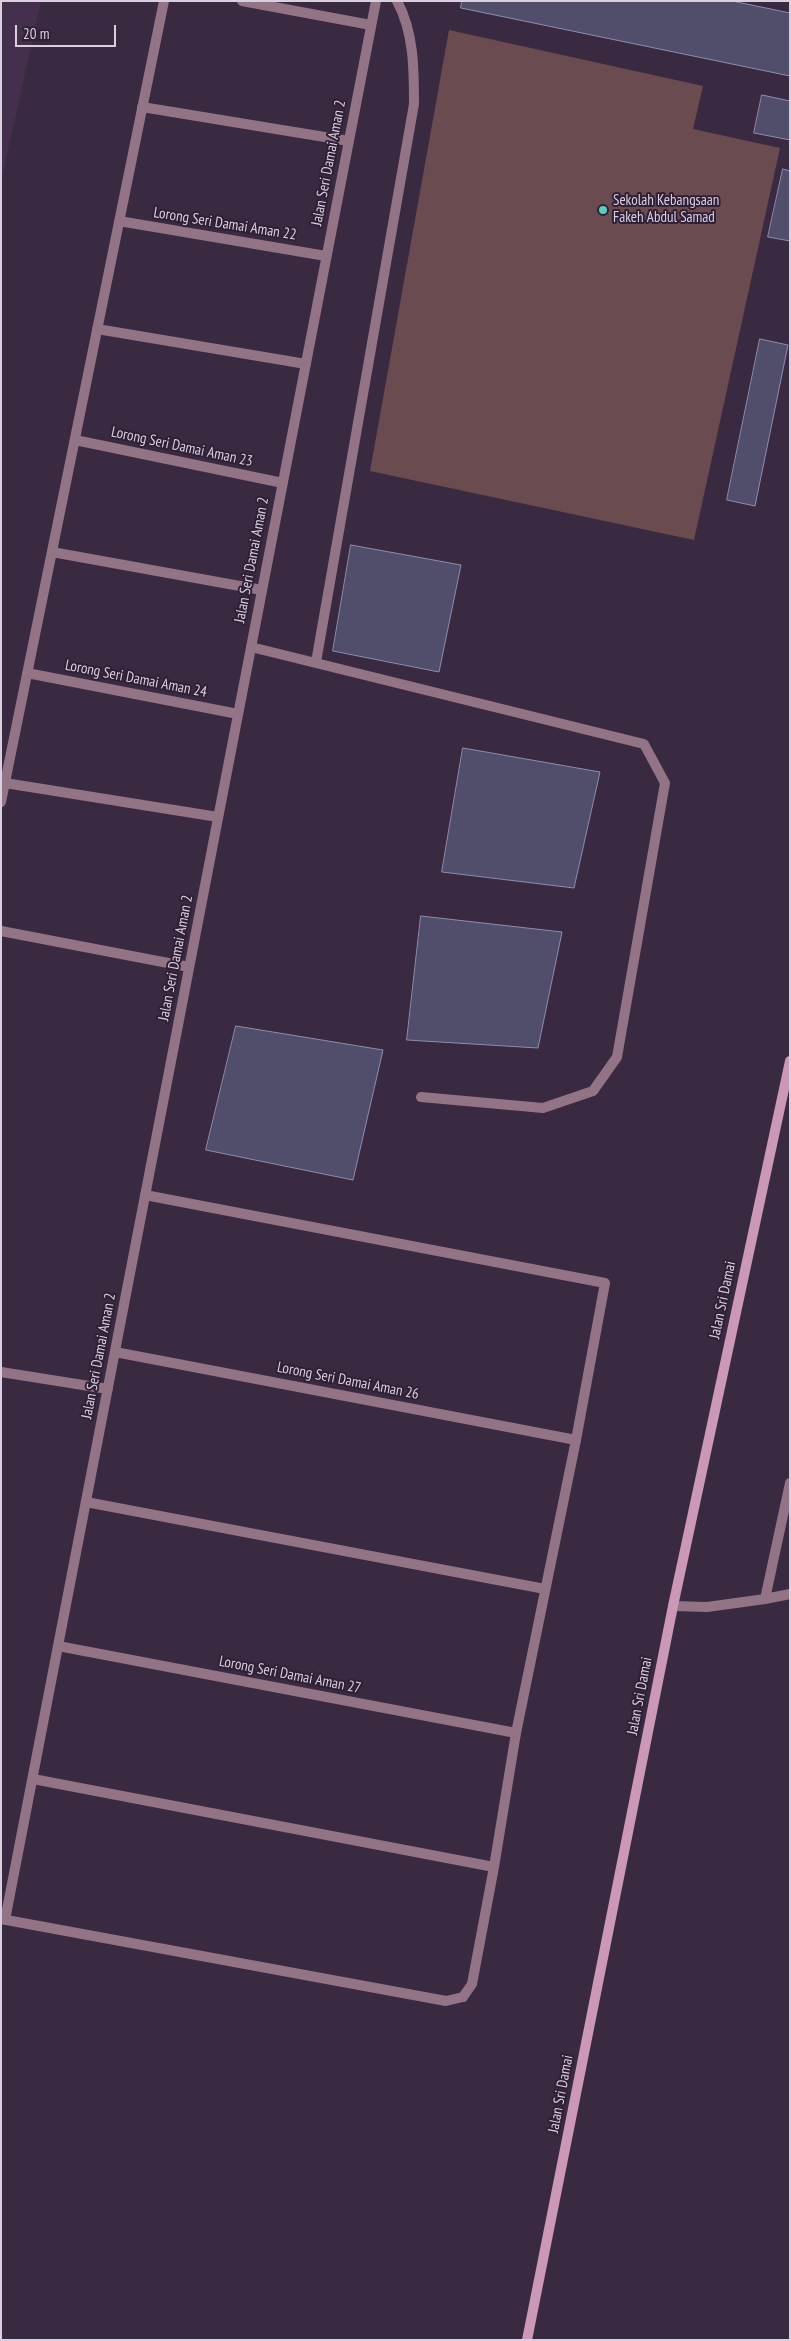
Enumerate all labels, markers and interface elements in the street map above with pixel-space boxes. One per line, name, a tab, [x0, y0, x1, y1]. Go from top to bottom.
scale bar	[18, 15, 119, 47]
text: 20 m	[23, 24, 49, 43]
street label: Jalan Seri Damai Aman 2	[308, 99, 350, 227]
place label: Sekolah Kebangsaan Fakeh Abdul Samad	[613, 192, 719, 227]
street label: Lorong Seri Damai Aman 22	[152, 204, 298, 244]
marker: Sekolah Kebangsaan Fakeh Abdul Samad	[597, 204, 609, 216]
street label: Lorong Seri Damai Aman 23	[110, 423, 254, 471]
street label: Jalan Seri Damai Aman 2	[231, 496, 273, 624]
street label: Lorong Seri Damai Aman 24	[63, 656, 209, 702]
street label: Jalan Seri Damai Aman 2	[155, 894, 197, 1022]
street label: Jalan Sri Damai	[706, 1260, 740, 1340]
street label: Jalan Seri Damai Aman 2	[78, 1292, 120, 1420]
street label: Lorong Seri Damai Aman 26	[275, 1358, 421, 1404]
street label: Lorong Seri Damai Aman 27	[217, 1652, 363, 1698]
street label: Jalan Sri Damai	[624, 1656, 656, 1736]
street label: Jalan Sri Damai	[545, 2054, 577, 2134]

